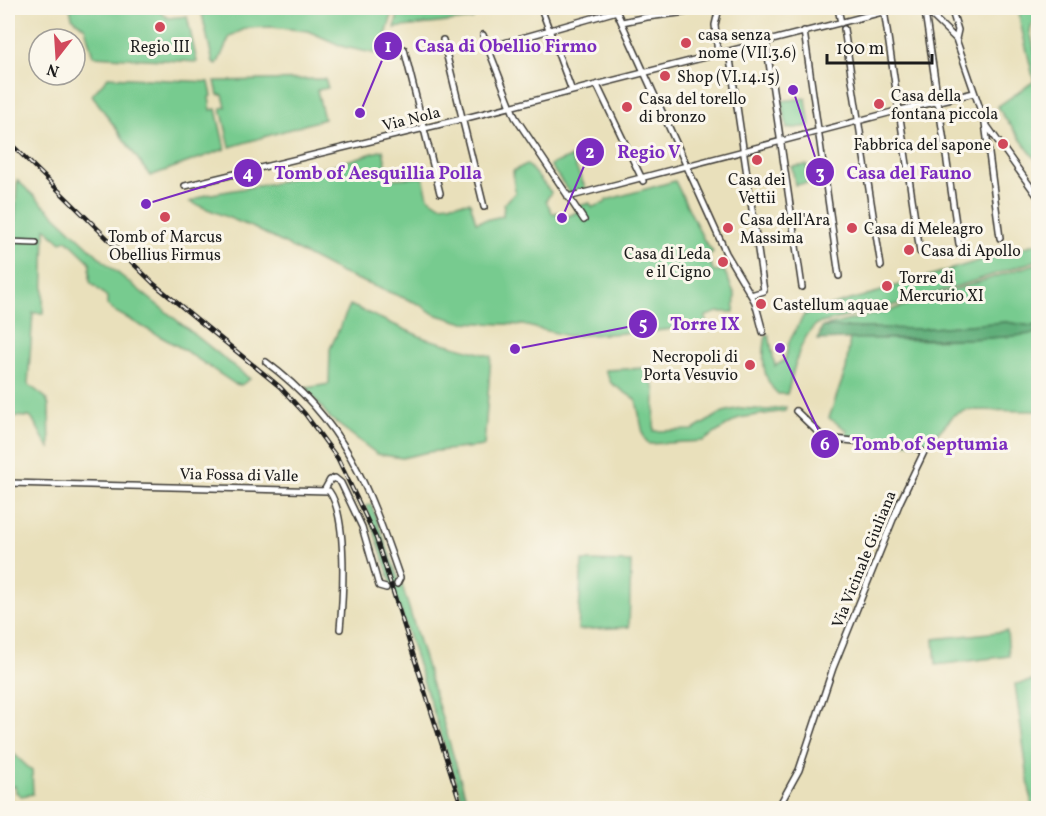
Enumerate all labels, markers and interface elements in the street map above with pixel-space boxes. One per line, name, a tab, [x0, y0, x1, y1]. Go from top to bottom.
marker: Regio III	[153, 20, 167, 34]
place label: casa senza nome (VII.3.6)	[698, 25, 796, 65]
north arrow	[27, 27, 87, 87]
scale bar	[827, 27, 932, 65]
callout: Casa di Obellio Firmo	[373, 28, 609, 64]
text: 1	[384, 35, 392, 60]
text: Casa di Obellio Firmo	[415, 35, 597, 60]
marker: casa senza nome (VII.3.6)	[679, 36, 693, 50]
place label: Regio III	[130, 37, 190, 59]
text: 100 m	[836, 37, 885, 62]
text: N	[44, 57, 62, 82]
place label: Shop (VI.14.15)	[677, 67, 780, 89]
marker: Shop (VI.14.15)	[658, 69, 672, 83]
place label: Casa della fontana piccola	[891, 86, 998, 126]
place label: Casa del torello di bronzo	[639, 89, 746, 129]
marker: Casa della fontana piccola	[872, 97, 886, 111]
marker: Casa del torello di bronzo	[620, 100, 634, 114]
street label: Via Nola	[380, 102, 443, 138]
callout: Regio V	[575, 134, 693, 170]
place label: Fabbrica del sapone	[853, 135, 991, 157]
marker: Fabbrica del sapone	[996, 137, 1010, 151]
text: 2	[585, 141, 595, 166]
text: Regio V	[617, 141, 681, 166]
marker: Casa dei Vettii	[750, 153, 764, 167]
callout: Casa del Fauno	[805, 154, 984, 190]
callout: Tomb of Aesquillia Polla	[233, 155, 493, 191]
text: 4	[243, 162, 254, 187]
text: Tomb of Aesquillia Polla	[274, 162, 482, 187]
text: 3	[815, 162, 825, 187]
text: Casa del Fauno	[846, 162, 972, 187]
place label: Casa dei Vettii	[728, 170, 786, 210]
marker: Tomb of Marcus Obellius Firmus	[158, 210, 172, 224]
place label: Casa dell'Ara Massima	[740, 210, 830, 250]
place label: Casa di Meleagro	[864, 219, 983, 241]
marker: Casa dell'Ara Massima	[721, 221, 735, 235]
marker: Casa di Meleagro	[845, 221, 859, 235]
place label: Tomb of Marcus Obellius Firmus	[108, 227, 222, 267]
place label: Casa di Apollo	[921, 241, 1021, 263]
marker: Casa di Apollo	[902, 243, 916, 257]
place label: Casa di Leda e il Cigno	[624, 244, 711, 284]
marker: Casa di Leda e il Cigno	[716, 255, 730, 269]
place label: Torre di Mercurio XI	[899, 268, 984, 308]
marker: Torre di Mercurio XI	[880, 279, 894, 293]
place label: Castellum aquae	[773, 295, 889, 317]
marker: Castellum aquae	[754, 297, 768, 311]
callout: Torre IX	[628, 306, 752, 342]
text: 5	[639, 313, 647, 338]
text: Torre IX	[670, 313, 740, 338]
place label: Necropoli di Porta Vesuvio	[643, 347, 738, 387]
marker: Necropoli di Porta Vesuvio	[743, 358, 757, 372]
callout: Tomb of Septumia	[810, 426, 1019, 462]
text: 6	[820, 433, 830, 458]
text: Tomb of Septumia	[852, 433, 1008, 458]
street label: Via Fossa di Valle	[179, 464, 299, 488]
street label: Via Vicinale Giuliana	[827, 488, 902, 632]

